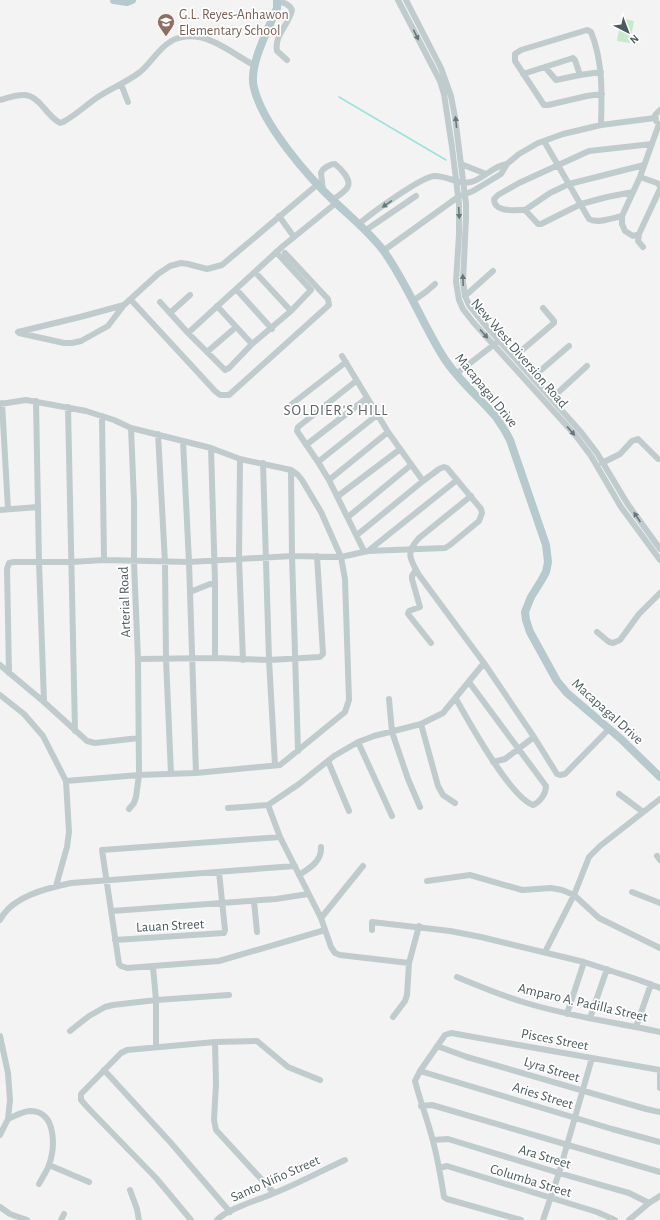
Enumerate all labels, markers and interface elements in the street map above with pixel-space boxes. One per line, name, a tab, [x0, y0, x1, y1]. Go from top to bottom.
place label: G.L. Reyes-Anhawon Elementary School	[179, 8, 289, 38]
school or university icon: G.L. Reyes-Anhawon Elementary School	[156, 12, 176, 37]
north arrow	[608, 12, 648, 52]
one-way arrow	[413, 29, 419, 41]
text: N	[628, 32, 641, 46]
one-way arrow	[452, 116, 459, 128]
one-way arrow	[381, 200, 393, 207]
one-way arrow	[456, 207, 462, 220]
one-way arrow	[460, 273, 466, 286]
street label: New West Diversion Road	[468, 296, 570, 411]
one-way arrow	[480, 329, 489, 340]
street label: Macapagal Drive	[452, 351, 520, 430]
district label: SOLDIER'S HILL	[284, 403, 388, 418]
one-way arrow	[567, 425, 576, 436]
one-way arrow	[633, 512, 641, 523]
street label: Arterial Road	[117, 566, 133, 638]
street label: Macapagal Drive	[569, 676, 646, 747]
street label: Lauan Street	[136, 917, 205, 935]
street label: Amparo A. Padilla Street	[517, 981, 649, 1025]
street label: Pisces Street	[520, 1027, 590, 1053]
street label: Lyra Street	[522, 1055, 582, 1085]
street label: Aries Street	[511, 1080, 575, 1112]
street label: Ara Street	[517, 1142, 573, 1172]
street label: Santo Niño Street	[229, 1153, 322, 1205]
street label: Columba Street	[488, 1162, 574, 1200]

